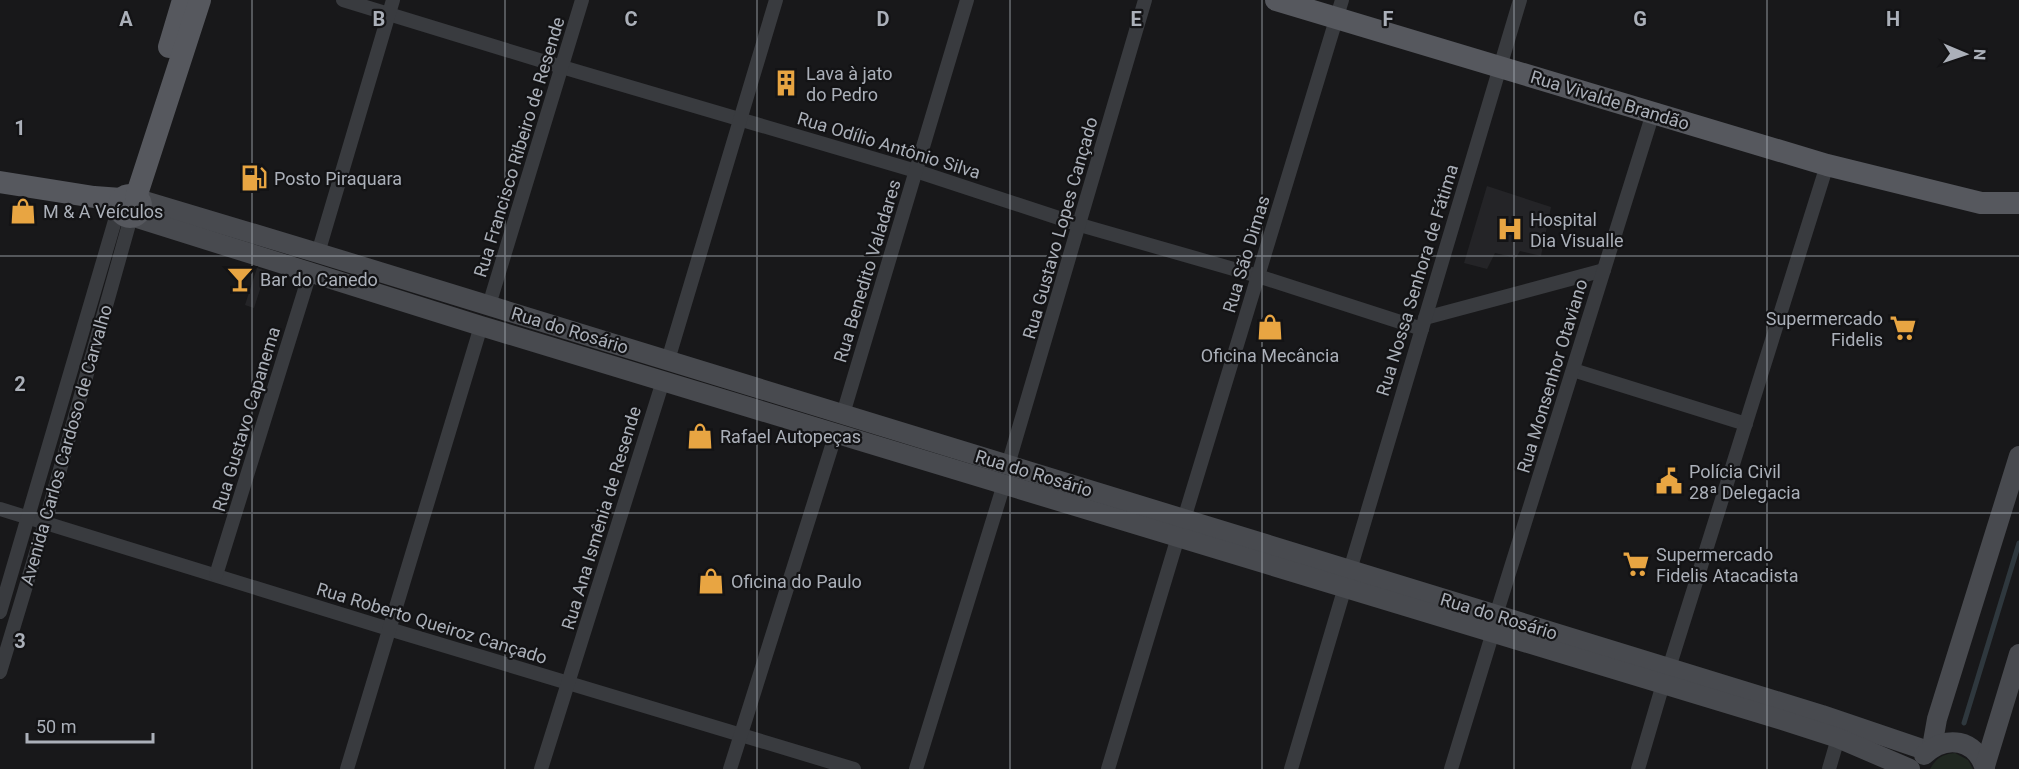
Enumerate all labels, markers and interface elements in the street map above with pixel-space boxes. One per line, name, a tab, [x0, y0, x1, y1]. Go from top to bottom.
text: A	[119, 7, 133, 31]
text: B	[373, 7, 385, 31]
text: C	[624, 7, 638, 31]
text: D	[877, 7, 890, 31]
text: E	[1130, 7, 1142, 31]
text: F	[1383, 7, 1394, 31]
text: G	[1633, 7, 1647, 31]
text: H	[1886, 7, 1900, 31]
street label: Rua Francisco Ribeiro de Resende	[469, 14, 569, 280]
north arrow	[1935, 24, 1995, 84]
text: N	[1970, 49, 1989, 60]
place label: Lava à jato do Pedro	[806, 63, 893, 105]
street label: Rua Vivalde Brandão	[1528, 66, 1692, 134]
building icon: Lava à jato do Pedro	[771, 68, 801, 98]
street label: Rua Odílio Antônio Silva	[795, 107, 983, 183]
street label: Rua Gustavo Lopes Cançado	[1018, 115, 1102, 341]
text: 1	[14, 116, 26, 140]
street label: Rua Nossa Senhora de Fátima	[1372, 162, 1462, 398]
fuel station icon: Posto Piraquara	[239, 163, 269, 193]
place label: Posto Piraquara	[274, 168, 402, 189]
street label: Rua Benedito Valadares	[829, 177, 905, 365]
street label: Rua São Dimas	[1218, 193, 1274, 315]
shop icon: M & A Veículos	[8, 196, 38, 226]
place label: M & A Veículos	[43, 201, 163, 222]
place label: Hospital Dia Visualle	[1530, 209, 1624, 251]
hospital icon: Hospital Dia Visualle	[1495, 214, 1525, 244]
bar icon: Bar do Canedo	[225, 264, 255, 294]
place label: Bar do Canedo	[260, 269, 378, 290]
street label: Rua Monsenhor Otaviano	[1512, 276, 1592, 476]
street label: Avenida Carlos Cardoso de Carvalho	[16, 302, 116, 588]
street label: Rua do Rosário	[509, 302, 631, 358]
place label: Supermercado Fidelis	[1766, 308, 1883, 350]
shop icon: Oficina Mecância	[1255, 312, 1285, 342]
supermarket icon: Supermercado Fidelis	[1888, 313, 1918, 343]
street label: Rua Gustavo Capanema	[208, 324, 284, 514]
place label: Oficina Mecância	[1201, 345, 1339, 366]
text: 2	[14, 372, 26, 396]
street label: Rua Ana Ismênia de Resende	[557, 404, 645, 632]
shop icon: Rafael Autopeças	[685, 421, 715, 451]
place label: Rafael Autopeças	[720, 426, 861, 447]
street label: Rua do Rosário	[973, 445, 1095, 501]
place label: Polícia Civil 28ª Delegacia	[1689, 461, 1801, 503]
public building icon: Polícia Civil 28ª Delegacia	[1654, 466, 1684, 496]
place label: Supermercado Fidelis Atacadista	[1656, 544, 1799, 586]
supermarket icon: Supermercado Fidelis Atacadista	[1621, 549, 1651, 579]
shop icon: Oficina do Paulo	[696, 566, 726, 596]
place label: Oficina do Paulo	[731, 571, 862, 592]
street label: Rua Roberto Queiroz Cançado	[314, 578, 550, 668]
street label: Rua do Rosário	[1438, 588, 1560, 644]
text: 3	[14, 629, 26, 653]
scale bar	[27, 706, 153, 744]
text: 50 m	[36, 716, 76, 737]

